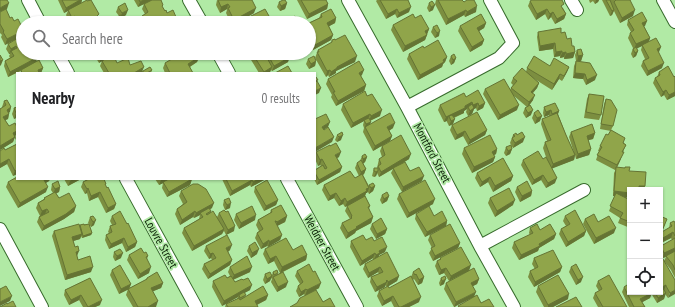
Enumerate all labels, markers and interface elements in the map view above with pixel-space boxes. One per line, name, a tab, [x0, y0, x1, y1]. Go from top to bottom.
search box	[16, 16, 316, 60]
icon: search	[30, 27, 52, 49]
text: Search here	[62, 29, 123, 48]
text: Nearby	[32, 87, 75, 109]
text: 0 results	[261, 90, 300, 107]
street label: Montford Street	[410, 120, 455, 186]
map controls	[627, 187, 663, 295]
button: +	[627, 187, 663, 223]
street label: Weidner Street	[301, 212, 344, 274]
street label: Louvre Street	[142, 215, 182, 271]
button: −	[627, 223, 663, 259]
button: locate	[627, 259, 663, 295]

